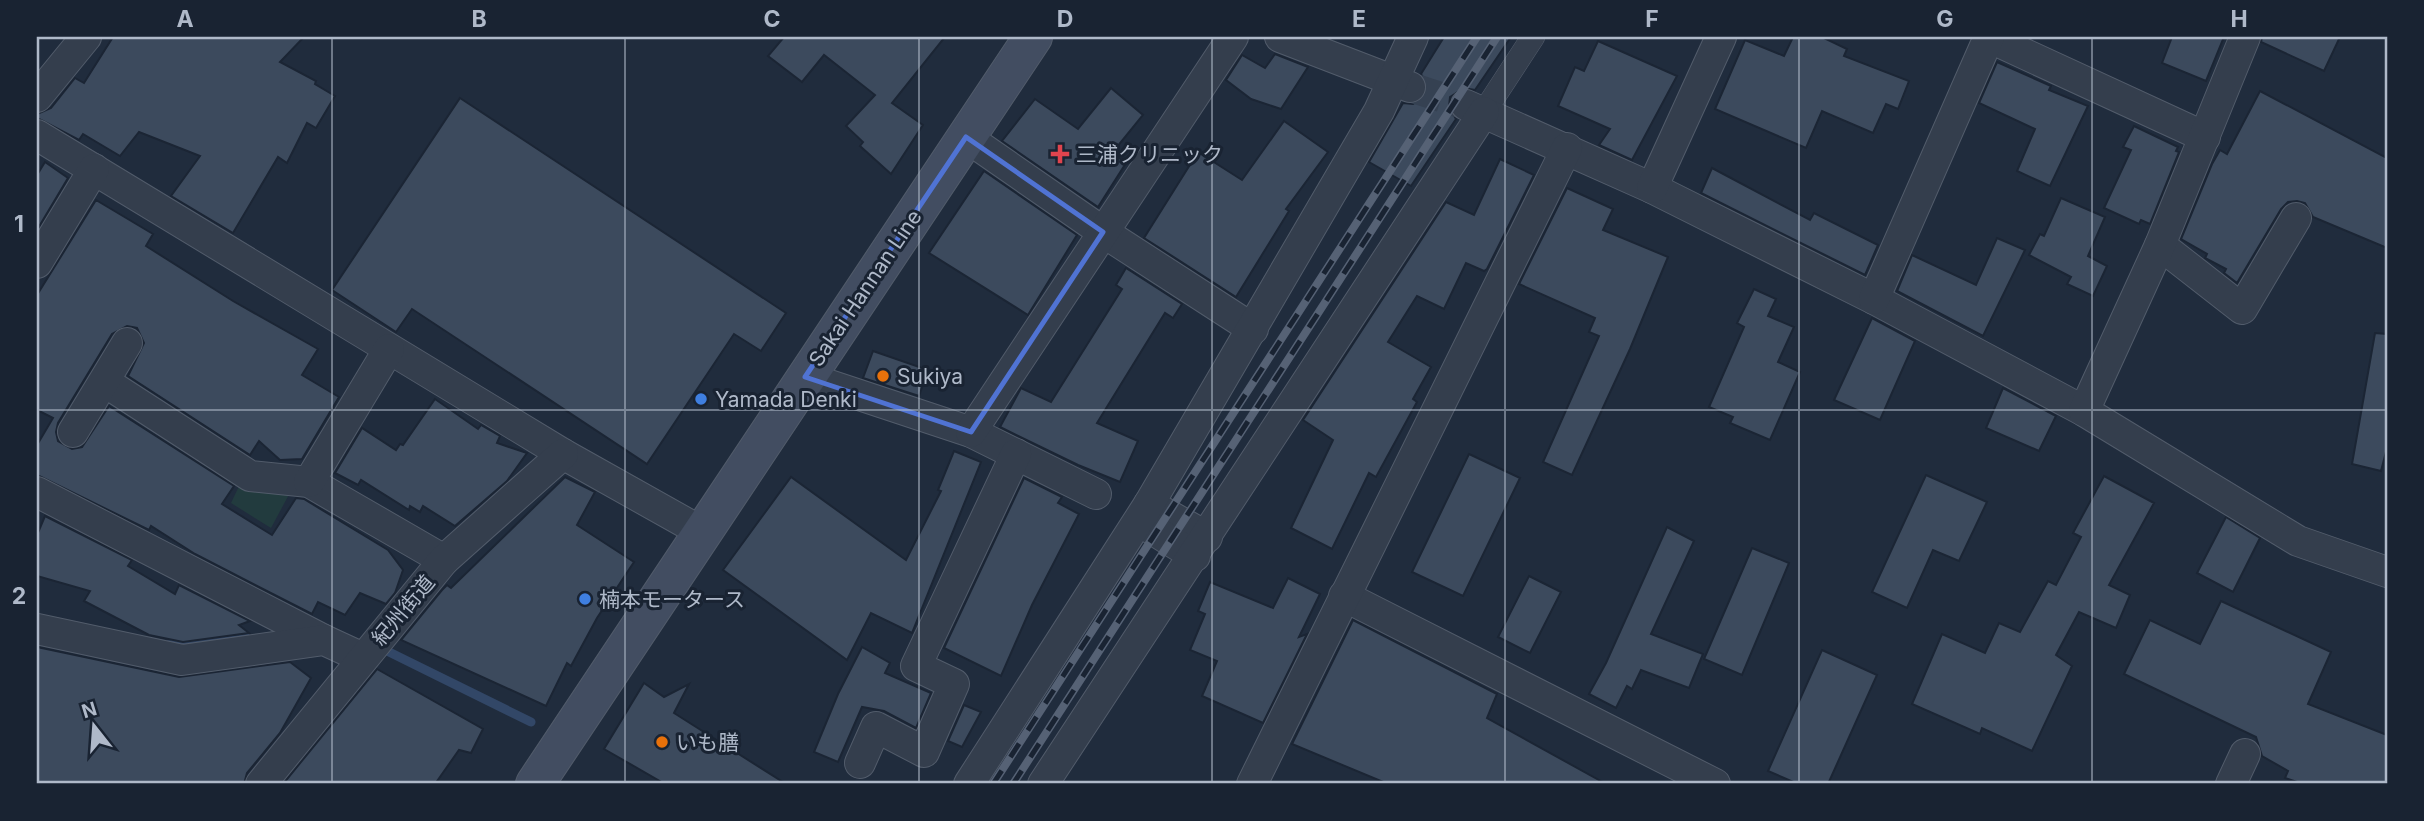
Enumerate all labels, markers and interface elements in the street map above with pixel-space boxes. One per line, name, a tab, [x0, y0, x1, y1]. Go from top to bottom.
text: A	[176, 5, 194, 33]
text: B	[471, 5, 487, 33]
text: C	[763, 5, 781, 33]
text: D	[1057, 5, 1073, 33]
text: E	[1352, 5, 1366, 33]
text: F	[1645, 5, 1659, 33]
text: G	[1936, 5, 1954, 33]
text: H	[2230, 5, 2248, 33]
place label: 三浦クリニック	[1076, 142, 1223, 167]
marker: 三浦クリニック	[1050, 144, 1070, 164]
street label: Sakai Hannan Line	[803, 205, 927, 371]
text: 1	[14, 210, 24, 238]
place label: Sukiya	[897, 364, 963, 389]
marker: Sukiya	[875, 368, 891, 384]
place label: Yamada Denki	[715, 387, 857, 412]
marker: Yamada Denki	[693, 391, 709, 407]
street label: 紀州街道	[366, 570, 440, 650]
text: 2	[12, 582, 26, 610]
place label: 楠本モータース	[599, 587, 745, 612]
marker: 楠本モータース	[577, 591, 593, 607]
north arrow	[60, 692, 130, 762]
text: N	[79, 697, 99, 723]
place label: いも膳	[676, 730, 739, 755]
marker: いも膳	[654, 734, 670, 750]

